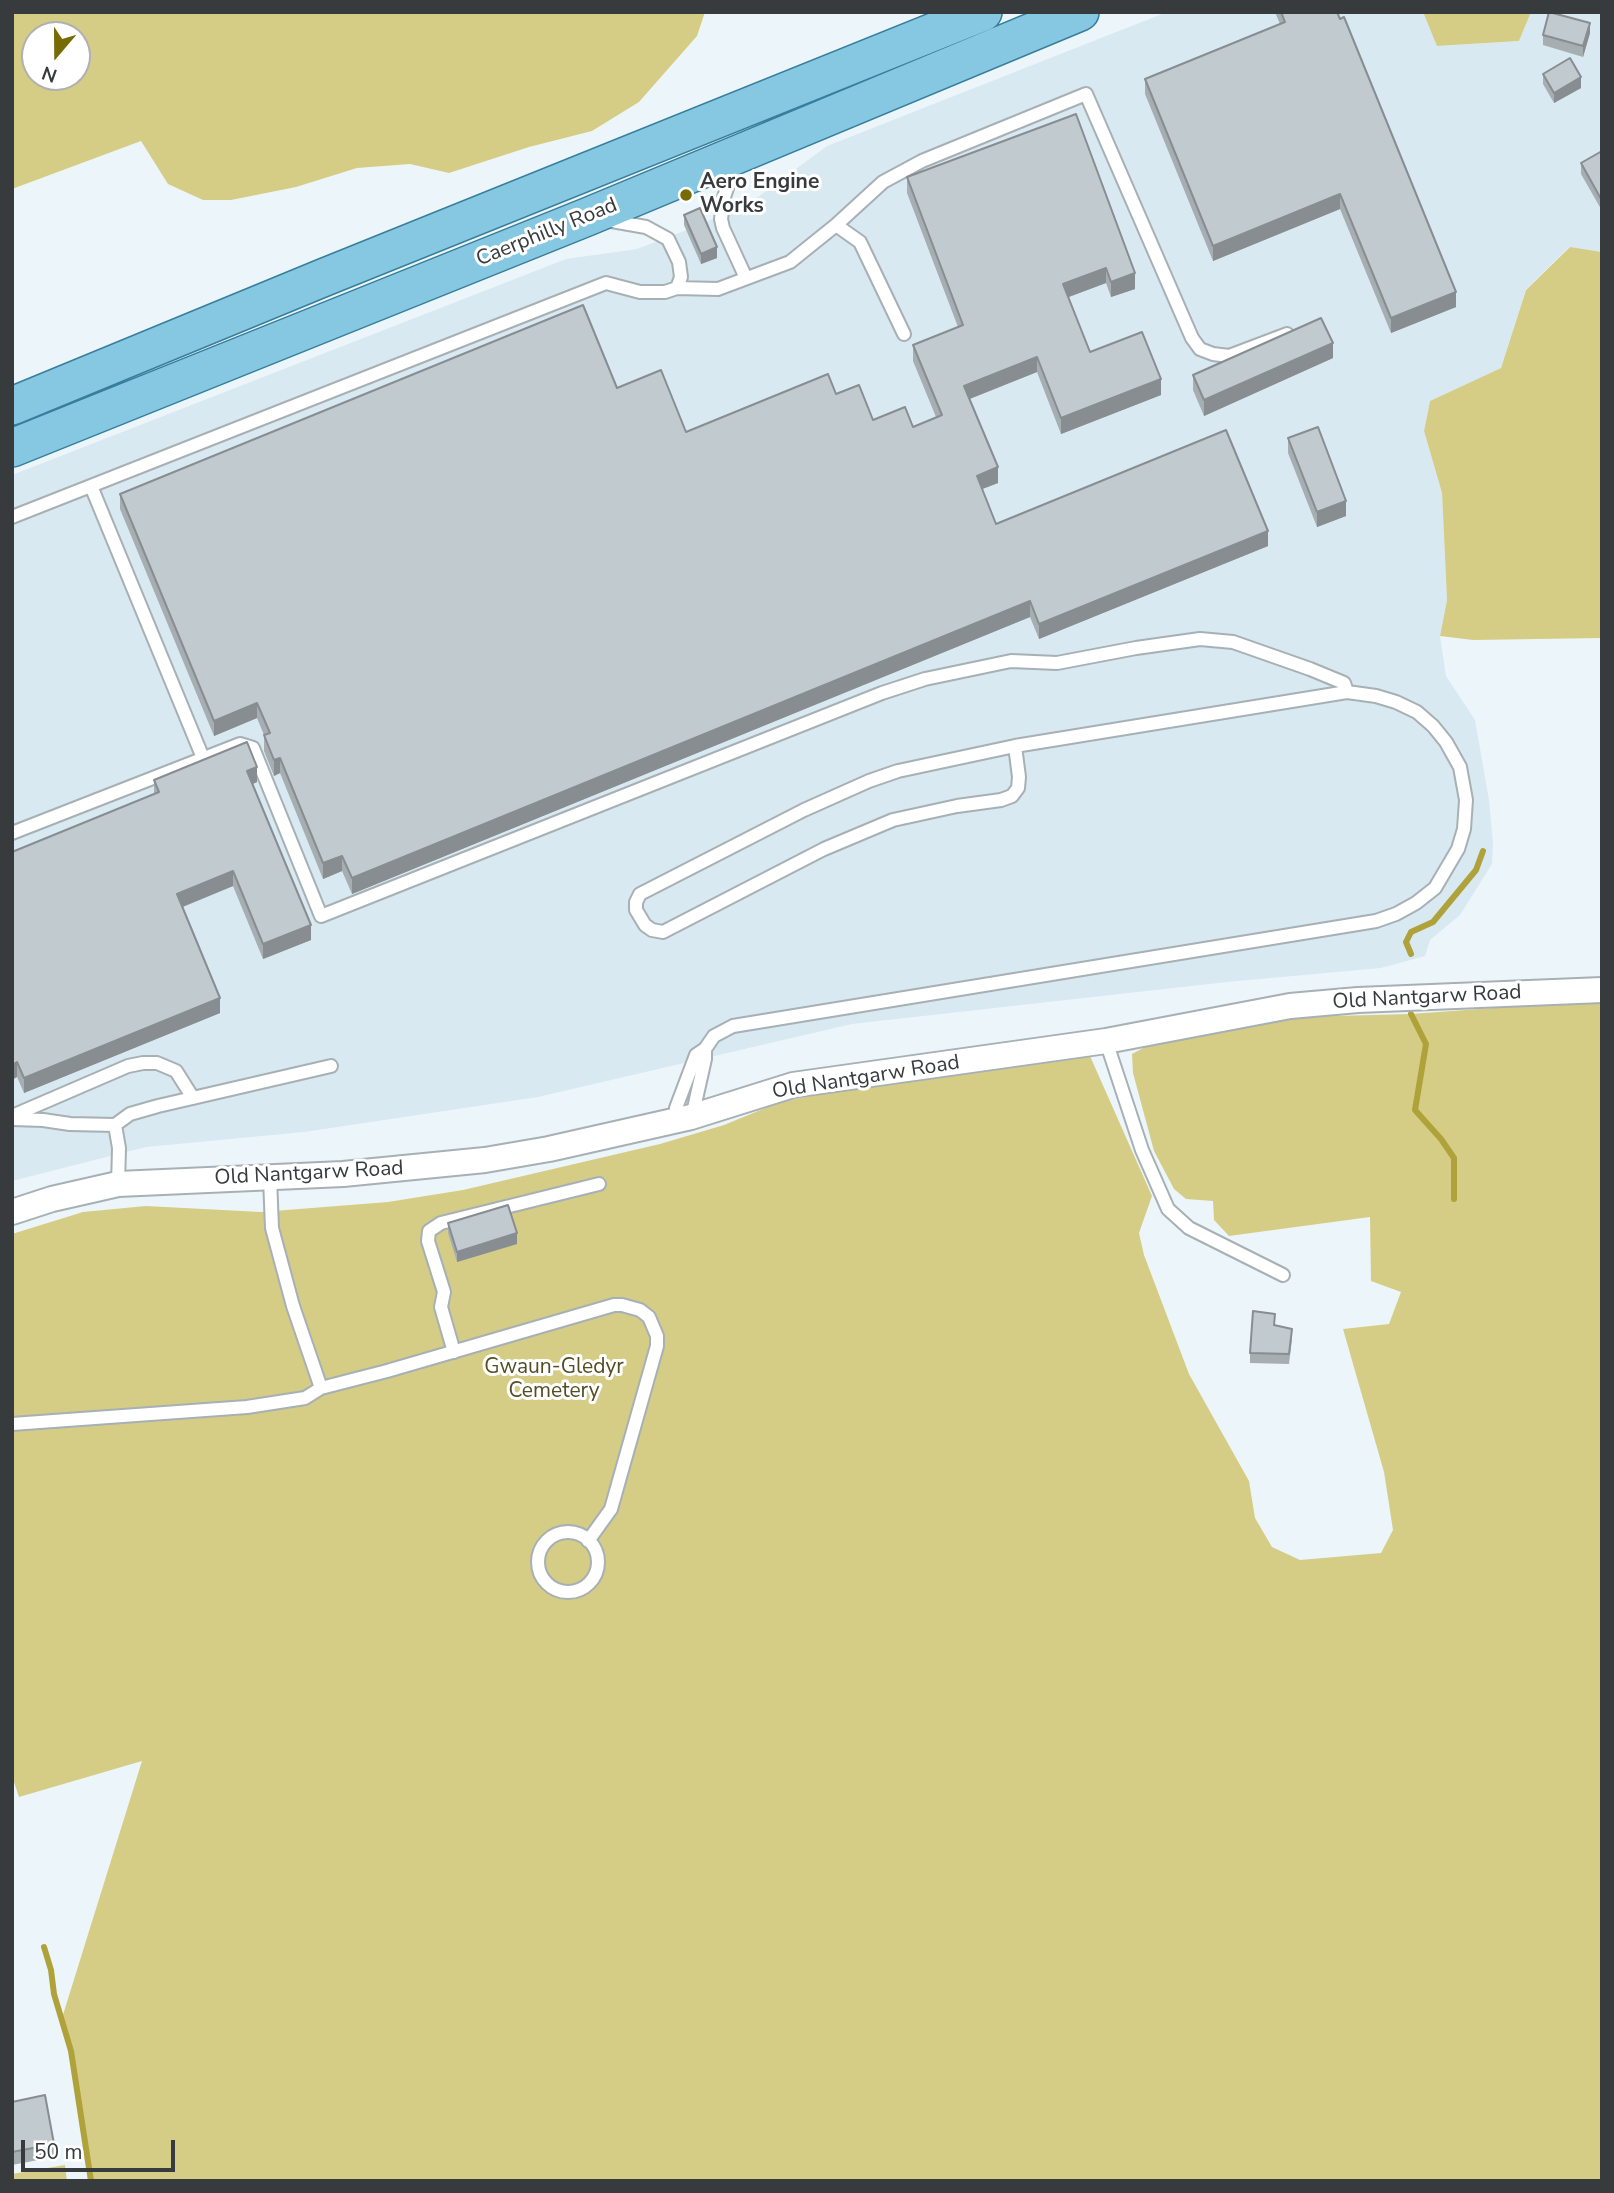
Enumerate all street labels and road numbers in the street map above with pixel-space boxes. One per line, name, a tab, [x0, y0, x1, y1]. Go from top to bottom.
street label: Caerphilly Road	[473, 193, 621, 273]
street label: Old Nantgarw Road	[1332, 980, 1522, 1016]
street label: Old Nantgarw Road	[771, 1051, 961, 1105]
street label: Old Nantgarw Road	[214, 1156, 404, 1192]

